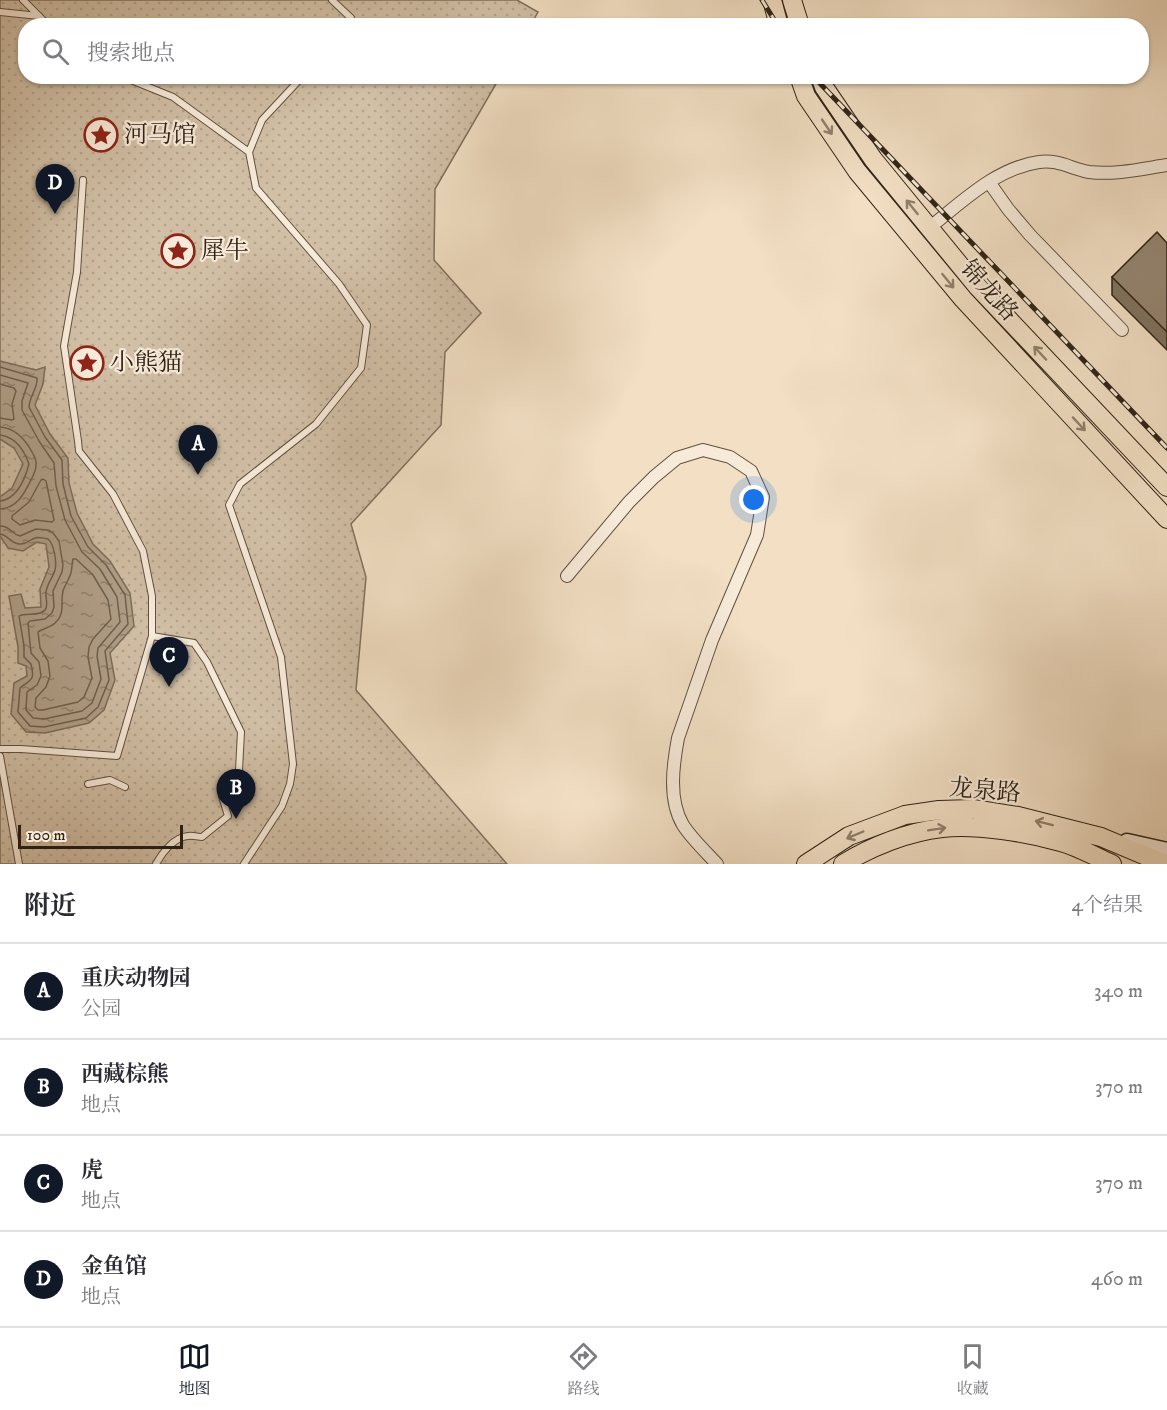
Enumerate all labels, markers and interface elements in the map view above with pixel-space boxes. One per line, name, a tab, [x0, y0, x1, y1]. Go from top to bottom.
search box	[18, 18, 1149, 84]
icon: search	[39, 35, 72, 68]
text: 搜索地点	[87, 40, 175, 67]
place icon: 河马馆	[83, 117, 119, 153]
one-way arrow	[821, 118, 833, 135]
place label: 河马馆	[124, 120, 196, 150]
pin: D	[36, 164, 74, 214]
one-way arrow	[905, 199, 918, 215]
place icon: 犀牛	[160, 233, 196, 269]
place label: 犀牛	[201, 236, 249, 266]
street label: 锦龙路	[954, 254, 1024, 328]
one-way arrow	[941, 272, 954, 288]
place icon: 小熊猫	[69, 345, 105, 381]
one-way arrow	[1034, 346, 1048, 361]
place label: 小熊猫	[110, 348, 182, 378]
one-way arrow	[1072, 417, 1086, 432]
pin: A	[178, 426, 218, 475]
your location	[739, 485, 768, 514]
pin: C	[150, 638, 188, 687]
pin: B	[216, 770, 256, 819]
street label: 龙泉路	[948, 773, 1022, 809]
one-way arrow	[1035, 816, 1054, 828]
scale bar	[18, 822, 183, 850]
one-way arrow	[926, 824, 946, 835]
text: 100 m	[27, 825, 66, 845]
one-way arrow	[846, 830, 864, 841]
text: 附近	[24, 890, 76, 923]
text: 4个结果	[1071, 893, 1143, 918]
text: 重庆动物园	[81, 965, 191, 992]
text: A	[37, 979, 50, 1004]
text: 340 m	[1094, 979, 1143, 1004]
text: 公园	[81, 997, 121, 1022]
text: 西藏棕熊	[81, 1061, 169, 1088]
text: B	[37, 1075, 50, 1100]
text: 370 m	[1095, 1075, 1143, 1100]
text: 地点	[81, 1093, 121, 1118]
text: 虎	[81, 1157, 103, 1184]
text: C	[37, 1171, 50, 1196]
text: 370 m	[1095, 1171, 1143, 1196]
text: 地点	[81, 1189, 121, 1214]
text: 金鱼馆	[81, 1253, 147, 1280]
text: D	[36, 1267, 51, 1292]
text: 460 m	[1091, 1267, 1143, 1292]
text: 地点	[81, 1285, 121, 1310]
tab: 地图	[178, 1340, 211, 1399]
tab: 路线	[567, 1340, 600, 1399]
tab: 收藏	[956, 1340, 989, 1399]

